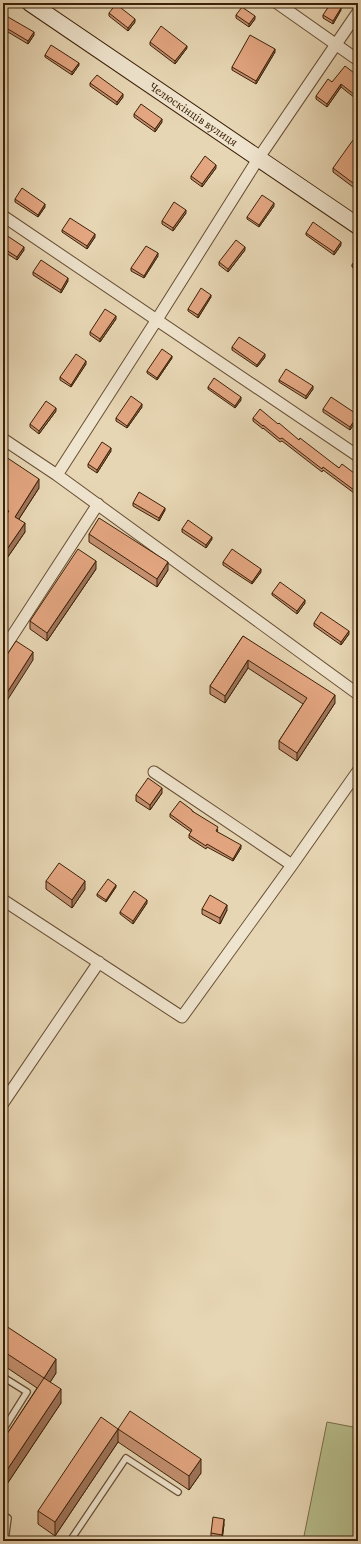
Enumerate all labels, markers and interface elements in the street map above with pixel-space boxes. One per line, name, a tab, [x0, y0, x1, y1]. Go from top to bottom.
street label: Челюскінців вулиця	[146, 79, 241, 150]

